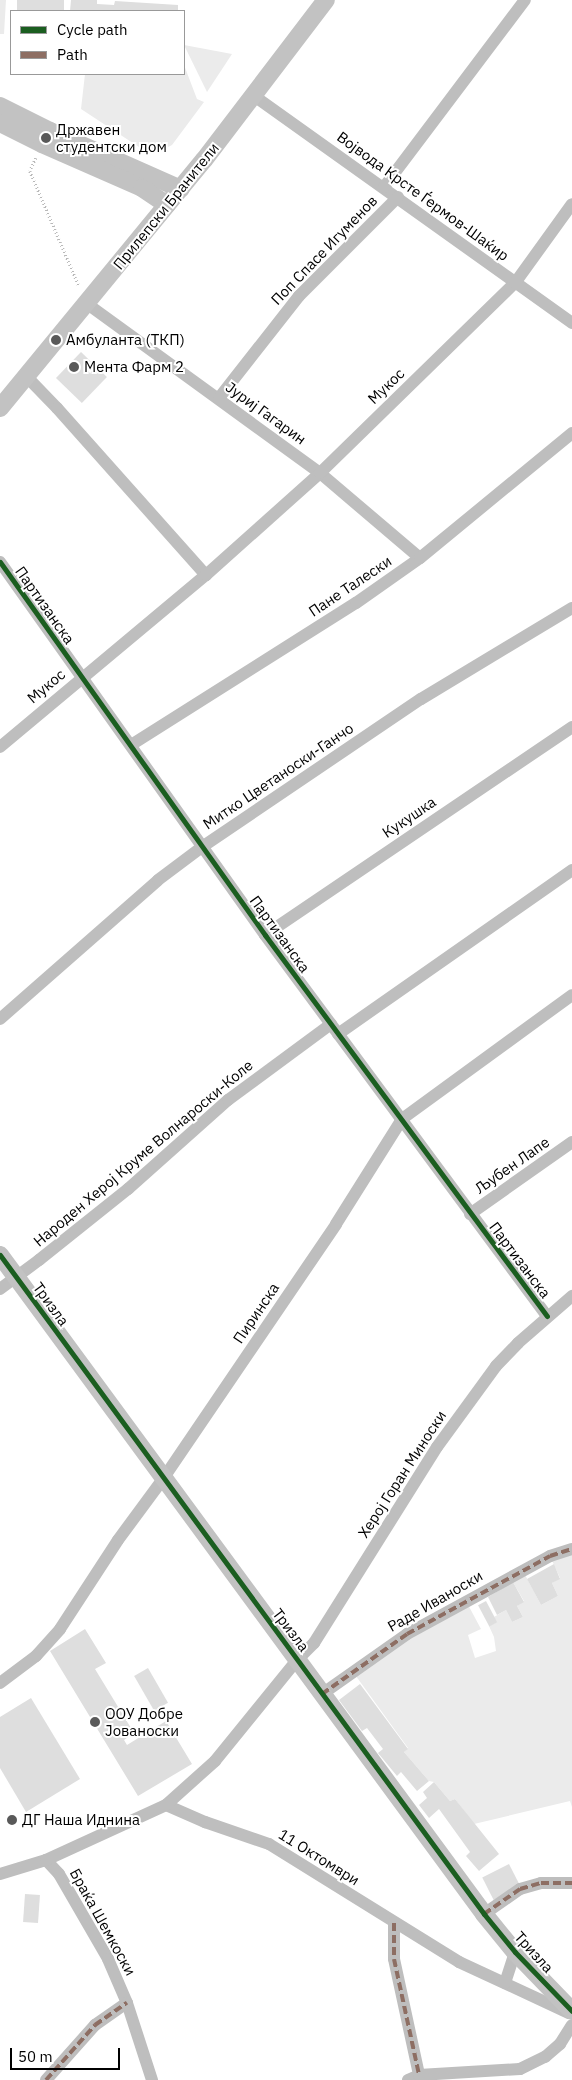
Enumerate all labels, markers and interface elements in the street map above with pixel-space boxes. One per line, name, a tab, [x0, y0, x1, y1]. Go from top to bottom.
legend	[10, 10, 185, 75]
text: Cycle path	[57, 20, 128, 39]
text: Path	[57, 45, 88, 64]
place label: Државен студентски дом	[56, 120, 167, 155]
street label: Војвода Крсте Ѓермов-Шаќир	[334, 128, 512, 264]
marker: Државен студентски дом	[40, 132, 52, 144]
street label: Прилепски Бранители	[109, 139, 223, 273]
street label: Поп Спасе Игуменов	[267, 192, 381, 308]
place label: Амбуланта (ТКП)	[66, 331, 185, 349]
marker: Амбуланта (ТКП)	[50, 334, 62, 346]
place label: Мента Фарм 2	[84, 358, 184, 376]
marker: Мента Фарм 2	[68, 361, 80, 373]
street label: Мукос	[364, 364, 408, 408]
street label: Јуриј Гагарин	[222, 378, 310, 448]
street label: Пане Талески	[305, 552, 395, 620]
street label: Партизанска	[12, 563, 78, 647]
street label: Мукос	[24, 665, 68, 707]
street label: Митко Цветаноски-Ганчо	[199, 719, 357, 833]
street label: Кукушка	[379, 793, 439, 841]
street label: Партизанска	[246, 892, 314, 976]
street label: Народен Херој Круме Волнароски-Коле	[30, 1056, 256, 1250]
street label: Љубен Лапе	[471, 1133, 553, 1197]
street label: Партизанска	[486, 1218, 554, 1302]
street label: Тризла	[29, 1279, 73, 1329]
street label: Пиринска	[229, 1279, 283, 1347]
street label: Херој Горан Миноски	[354, 1407, 450, 1541]
street label: Раде Иваноски	[384, 1567, 486, 1635]
street label: Тризла	[269, 1605, 313, 1655]
place label: ООУ Добре Јованоски	[105, 1704, 183, 1739]
marker: ООУ Добре Јованоски	[89, 1716, 101, 1728]
place label: ДГ Наша Иднина	[22, 1811, 140, 1829]
marker: ДГ Наша Иднина	[6, 1814, 18, 1826]
street label: 11 Октомври	[275, 1825, 363, 1889]
street label: Браќа Шемкоски	[66, 1865, 140, 1979]
street label: Тризла	[511, 1928, 557, 1976]
scale bar	[12, 2038, 122, 2070]
text: 50 m	[18, 2047, 53, 2066]

